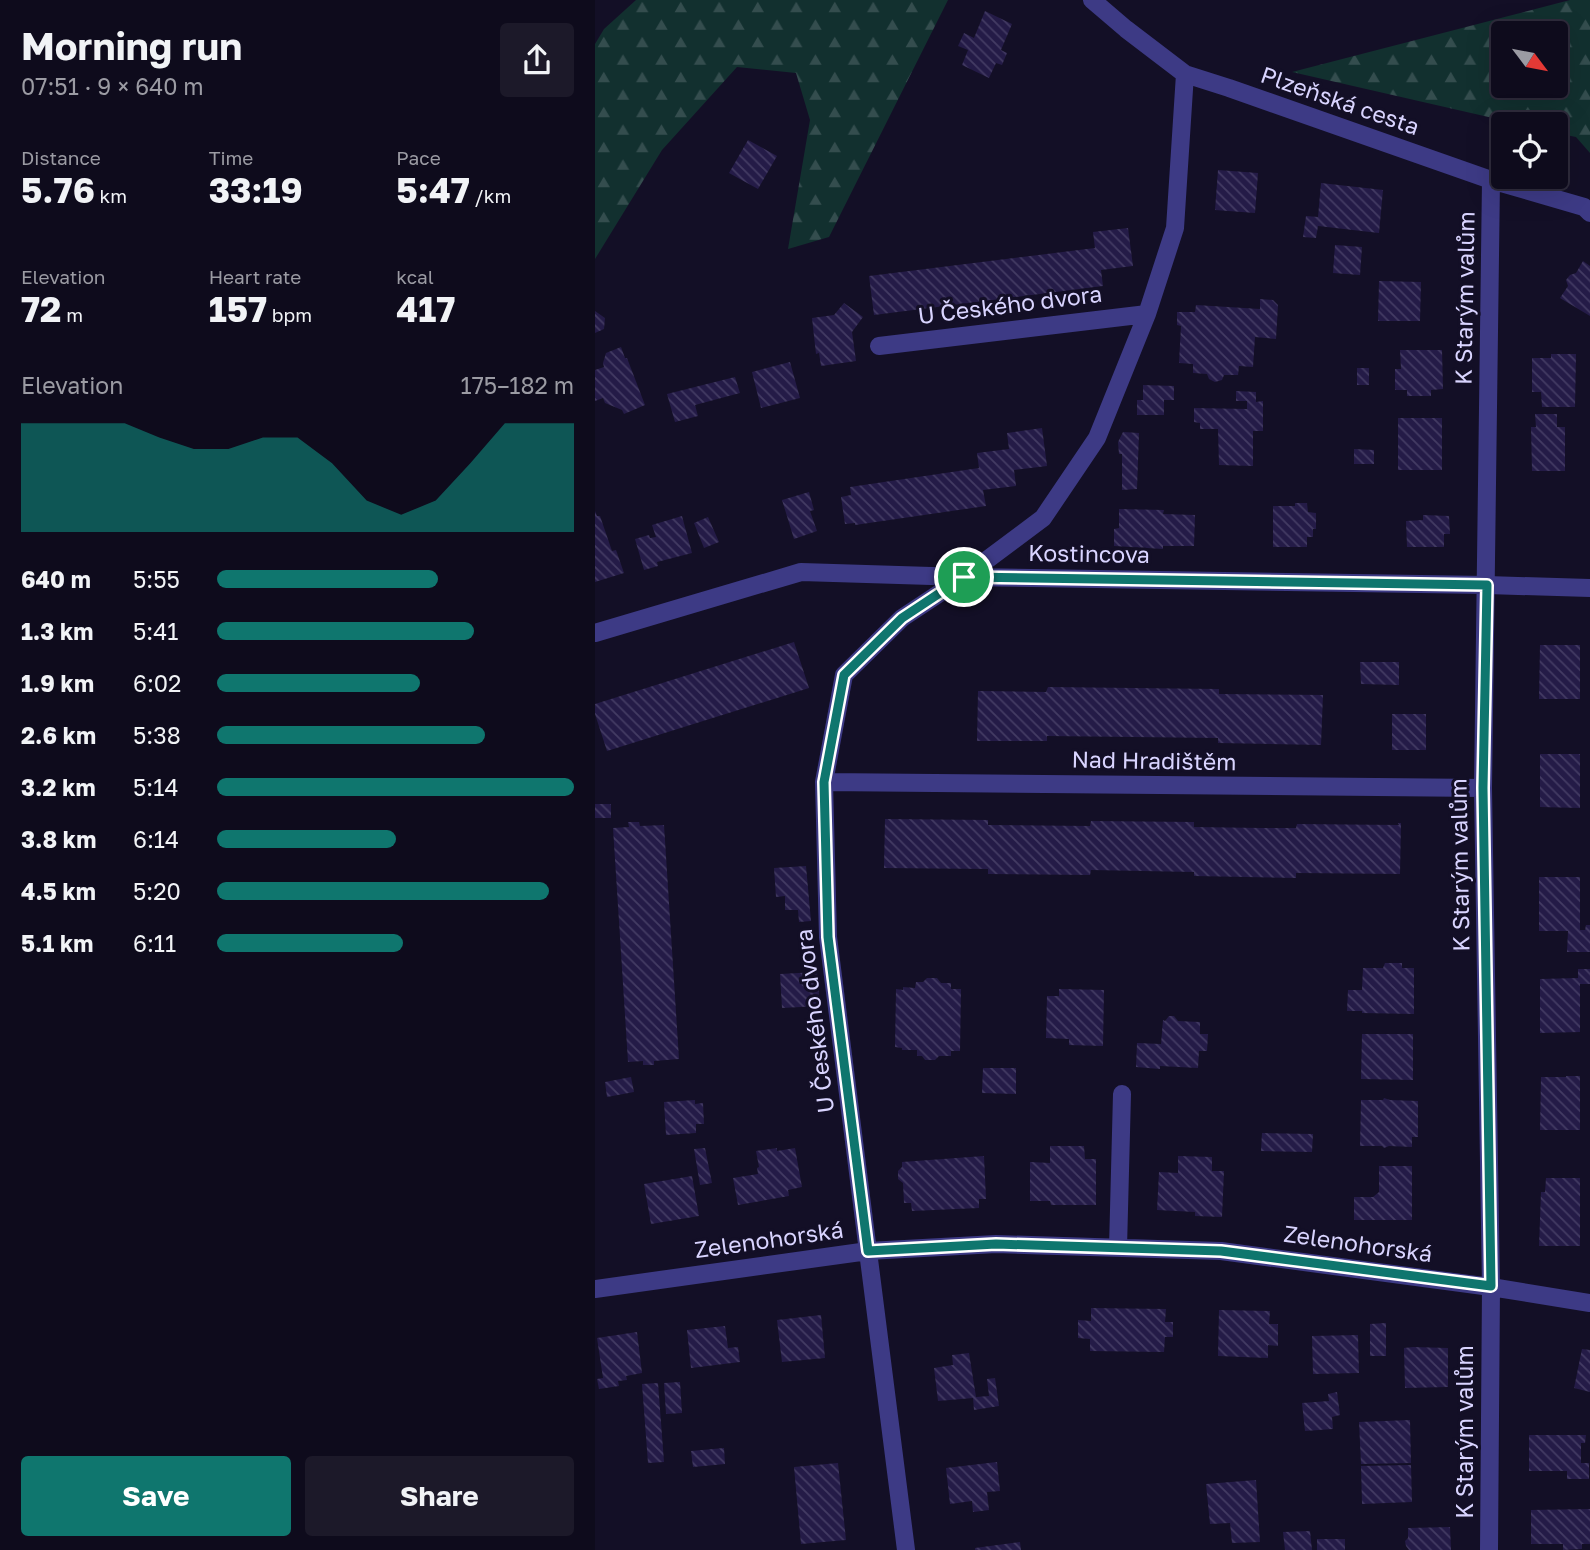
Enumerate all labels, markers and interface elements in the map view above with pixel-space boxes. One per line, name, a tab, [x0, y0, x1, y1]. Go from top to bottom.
north arrow	[1491, 21, 1568, 98]
map controls	[1491, 21, 1568, 189]
text: Morning run	[21, 23, 242, 68]
button: share	[500, 23, 574, 97]
street label: Plzeňská cesta	[1257, 60, 1423, 140]
text: 07:51 · 9 × 640 m	[21, 72, 204, 100]
button: locate	[1491, 112, 1568, 189]
text: Distance	[21, 146, 101, 169]
text: Time	[209, 146, 253, 169]
text: Pace	[396, 146, 441, 169]
text: 5.76	[21, 169, 95, 211]
text: 33:19	[209, 169, 303, 211]
text: 5:47	[396, 169, 470, 211]
text: km	[95, 184, 127, 207]
text: /km	[470, 184, 511, 207]
street label: K Starým valům	[1448, 211, 1480, 385]
text: Elevation	[21, 265, 106, 288]
text: Heart rate	[209, 265, 301, 288]
text: kcal	[396, 265, 434, 288]
street label: U Českého dvora	[916, 279, 1104, 329]
text: 72	[21, 288, 61, 330]
text: 157	[209, 288, 267, 330]
text: 417	[396, 288, 455, 330]
text: m	[61, 303, 83, 326]
text: bpm	[267, 303, 312, 326]
text: Elevation	[21, 371, 123, 399]
text: 175–182 m	[460, 371, 574, 399]
street label: Kostincova	[1028, 538, 1150, 568]
pin	[934, 547, 994, 607]
icon: arrive	[945, 558, 983, 596]
text: 640 m	[21, 565, 91, 593]
text: 5:55	[133, 565, 180, 593]
text: 1.3 km	[21, 617, 93, 645]
text: 5:41	[133, 617, 178, 645]
text: 1.9 km	[21, 669, 94, 697]
text: 6:02	[133, 669, 181, 697]
text: 2.6 km	[21, 721, 96, 749]
text: 5:38	[133, 721, 181, 749]
street label: Nad Hradištěm	[1071, 745, 1237, 775]
text: 3.2 km	[21, 773, 96, 801]
text: 5:14	[133, 773, 178, 801]
street label: K Starým valům	[1443, 778, 1475, 952]
text: 3.8 km	[21, 825, 96, 853]
text: 6:14	[133, 825, 179, 853]
text: 4.5 km	[21, 877, 96, 905]
text: 5:20	[133, 877, 181, 905]
street label: U Českého dvora	[789, 927, 839, 1115]
text: 5.1 km	[21, 929, 93, 957]
text: 6:11	[133, 929, 176, 957]
street label: Zelenohorská	[693, 1215, 845, 1263]
street label: Zelenohorská	[1282, 1219, 1434, 1267]
street label: K Starým valům	[1450, 1345, 1478, 1519]
button: Save	[21, 1456, 291, 1536]
button: Share	[305, 1456, 574, 1536]

